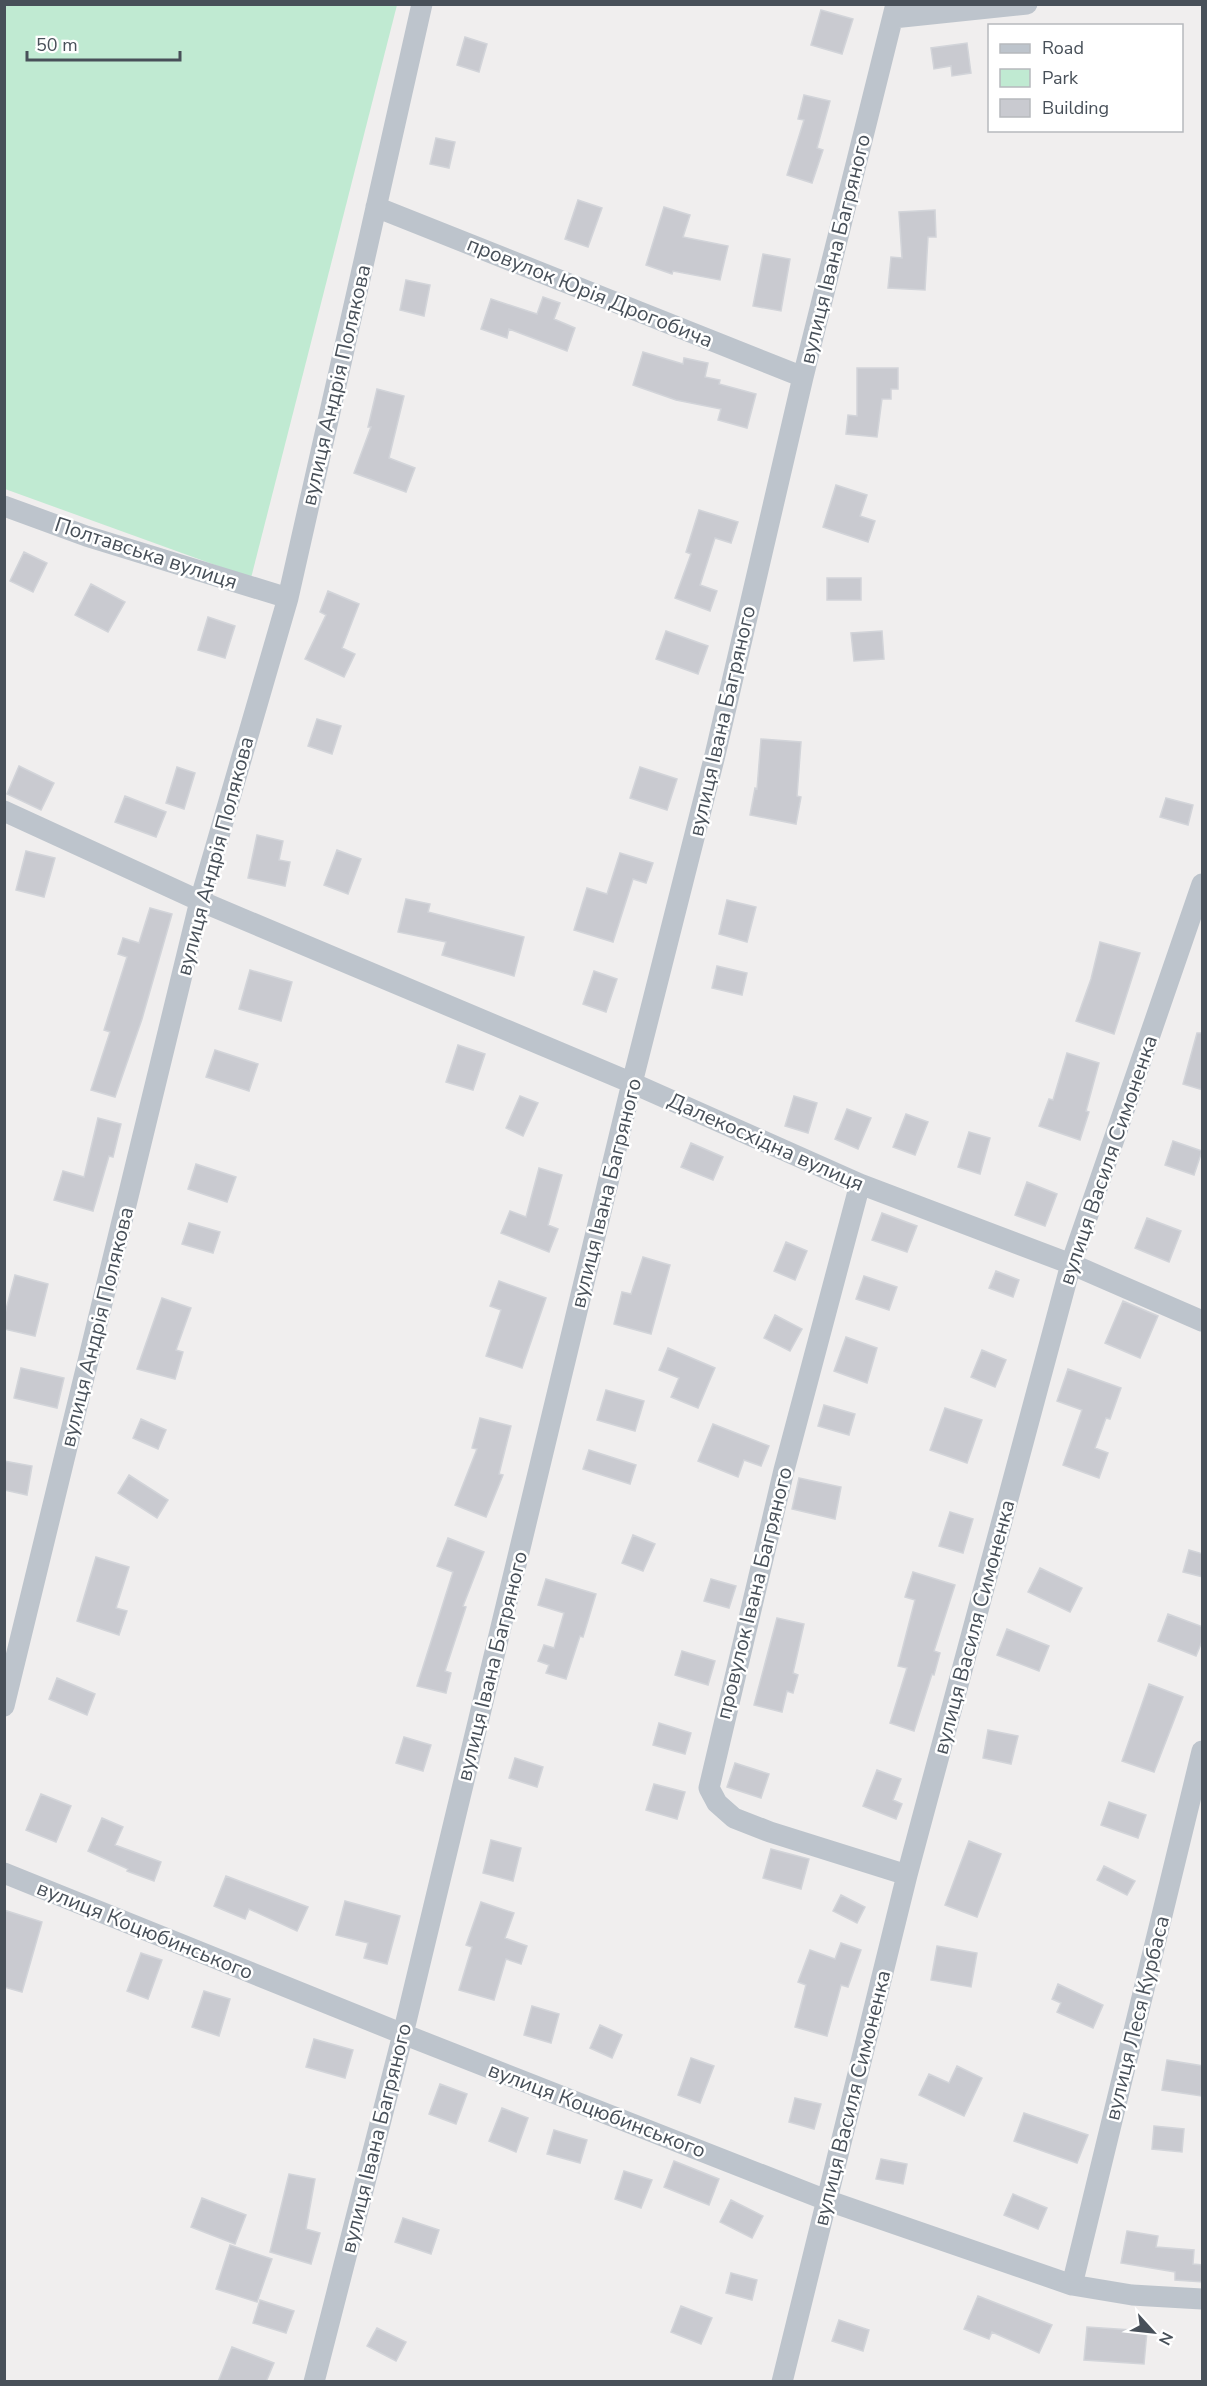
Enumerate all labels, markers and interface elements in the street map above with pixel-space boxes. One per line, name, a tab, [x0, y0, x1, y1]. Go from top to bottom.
scale bar	[27, 24, 180, 62]
legend	[988, 24, 1183, 132]
text: 50 m	[36, 33, 78, 57]
text: Road	[1042, 36, 1084, 60]
text: Park	[1042, 66, 1079, 90]
text: Building	[1042, 96, 1109, 120]
street label: вулиця Івана Багряного	[793, 131, 877, 367]
street label: провулок Юрія Дрогобича	[463, 230, 717, 354]
street label: вулиця Андрія Полякова	[295, 262, 377, 508]
street label: Полтавська вулиця	[51, 510, 241, 596]
street label: вулиця Івана Багряного	[682, 603, 762, 839]
street label: вулиця Андрія Полякова	[170, 733, 260, 979]
street label: вулиця Василя Симоненка	[1052, 1031, 1164, 1289]
street label: вулиця Івана Багряного	[564, 1075, 648, 1311]
street label: Далекосхідна вулиця	[664, 1086, 868, 1198]
street label: вулиця Андрія Полякова	[54, 1204, 140, 1450]
street label: провулок Івана Багряного	[709, 1464, 799, 1722]
street label: вулиця Василя Симоненка	[927, 1497, 1021, 1757]
street label: вулиця Івана Багряного	[450, 1548, 534, 1784]
street label: вулиця Коцюбинського	[33, 1874, 257, 1986]
street label: вулиця Леся Курбаса	[1098, 1913, 1176, 2123]
street label: вулиця Василя Симоненка	[807, 1967, 897, 2229]
street label: вулиця Івана Багряного	[334, 2020, 418, 2256]
street label: вулиця Коцюбинського	[484, 2056, 710, 2164]
north arrow	[1123, 2302, 1183, 2362]
text: N	[1153, 2328, 1178, 2349]

